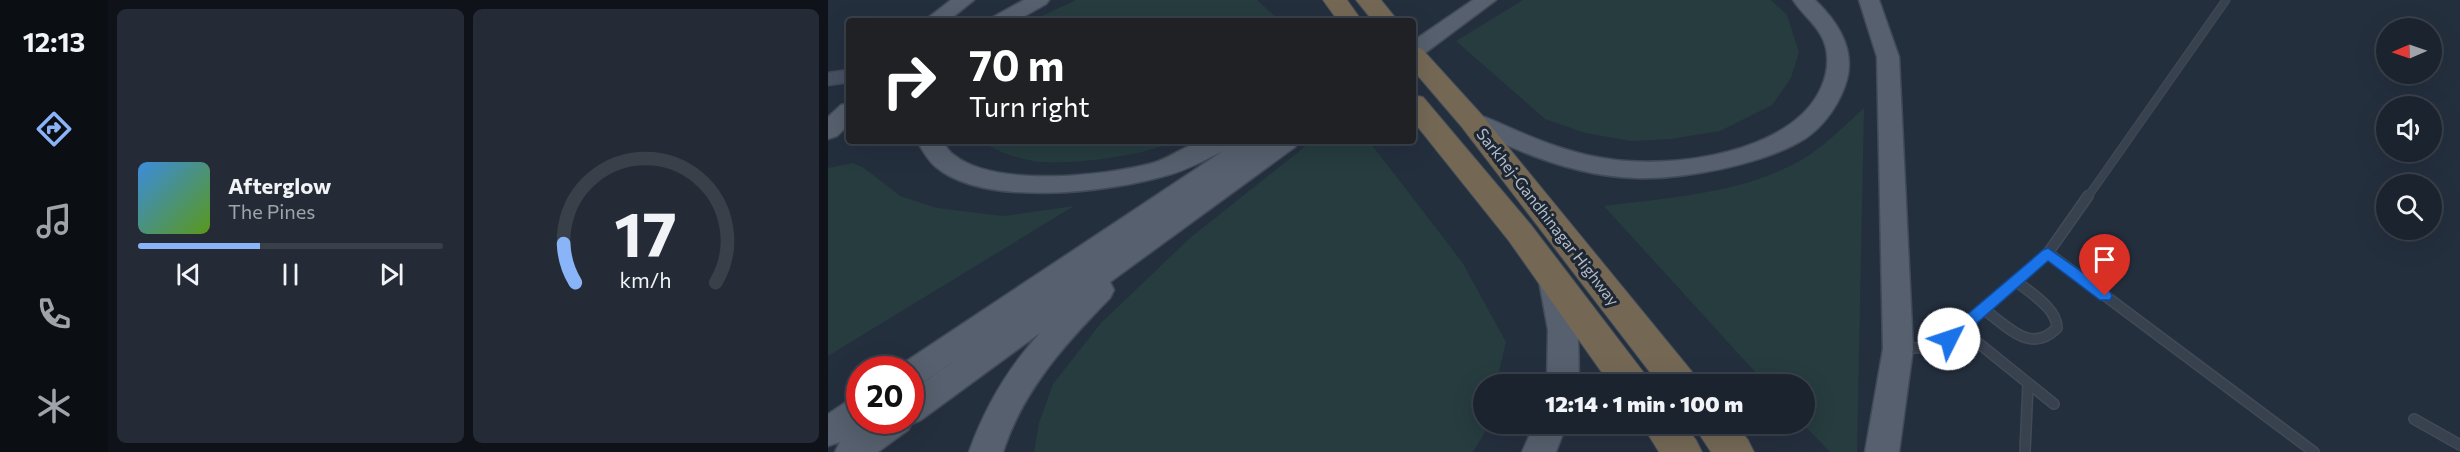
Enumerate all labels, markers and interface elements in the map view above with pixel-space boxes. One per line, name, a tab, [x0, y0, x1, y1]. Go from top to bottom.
north arrow	[2376, 18, 2442, 84]
map controls	[2376, 18, 2442, 240]
text: 12:13	[23, 25, 85, 58]
text: 70 m	[969, 38, 1064, 90]
icon: right	[870, 42, 948, 120]
text: Turn right	[969, 90, 1089, 123]
button: sound	[2376, 96, 2442, 162]
icon: directions	[33, 108, 75, 150]
street label: Sarkhej-Gandhinagar Highway	[1473, 124, 1624, 309]
text: Afterglow	[228, 172, 331, 199]
button: search	[2376, 174, 2442, 240]
text: 17	[614, 194, 677, 270]
text: The Pines	[228, 199, 315, 223]
icon: music	[33, 200, 75, 242]
pin	[2079, 234, 2130, 296]
icon: arrive	[2088, 243, 2121, 276]
icon: previous	[172, 258, 205, 291]
icon: pause	[274, 258, 307, 291]
icon: next	[375, 258, 408, 291]
text: km/h	[620, 266, 672, 292]
icon: phone	[33, 293, 75, 335]
position arrow	[1917, 307, 1981, 371]
speed limit sign: 20	[846, 356, 924, 434]
icon: climate	[33, 385, 75, 427]
text: 12:14 · 1 min · 100 m	[1545, 390, 1743, 417]

